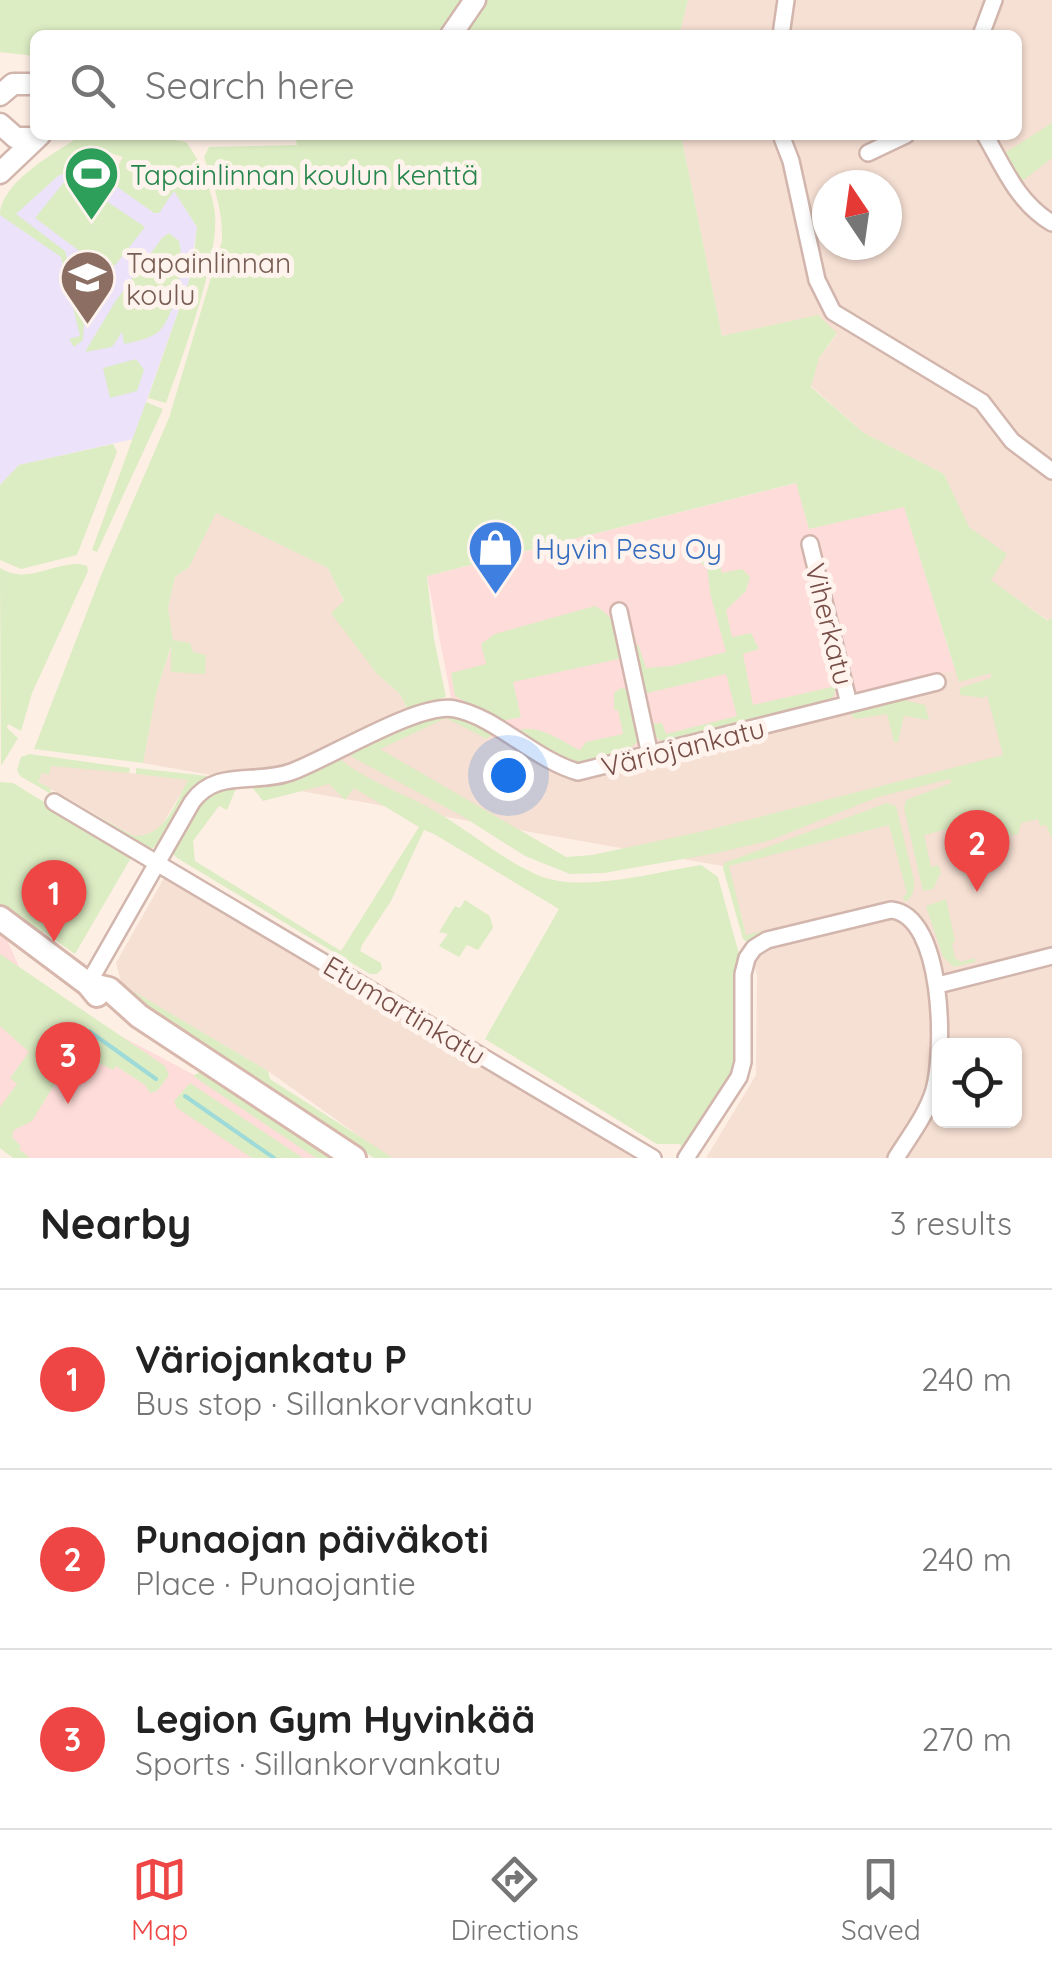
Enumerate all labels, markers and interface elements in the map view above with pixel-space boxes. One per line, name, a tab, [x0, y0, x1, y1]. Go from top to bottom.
search box	[30, 30, 1022, 140]
icon: search	[65, 58, 120, 113]
text: Search here	[145, 61, 355, 109]
sports icon: Tapainlinnan koulun kenttä	[61, 144, 121, 223]
place label: Tapainlinnan koulun kenttä	[130, 157, 478, 192]
north arrow	[812, 170, 902, 260]
place label: Tapainlinnan koulu	[126, 245, 291, 312]
school or university icon: Tapainlinnan koulu	[57, 248, 117, 327]
shop icon: Hyvin Pesu Oy	[466, 518, 526, 597]
place label: Hyvin Pesu Oy	[535, 531, 722, 566]
street label: Viherkatu	[798, 559, 862, 689]
street label: Väriojankatu	[598, 710, 768, 784]
your location	[483, 750, 534, 801]
pin: 2	[944, 810, 1010, 892]
pin: 1	[22, 860, 86, 942]
street label: Etumartinkatu	[317, 948, 493, 1072]
pin: 3	[36, 1022, 100, 1104]
map controls	[932, 1038, 1022, 1128]
button: locate	[932, 1038, 1022, 1128]
text: Nearby	[40, 1197, 191, 1250]
text: 3 results	[890, 1203, 1012, 1243]
text: Väriojankatu P	[135, 1335, 407, 1383]
text: 1	[66, 1359, 79, 1399]
text: 240 m	[921, 1359, 1012, 1399]
text: Bus stop · Sillankorvankatu	[135, 1383, 533, 1423]
text: Punaojan päiväkoti	[135, 1515, 489, 1563]
text: 2	[63, 1539, 82, 1579]
text: 240 m	[921, 1539, 1012, 1579]
text: Place · Punaojantie	[135, 1563, 416, 1603]
text: Legion Gym Hyvinkää	[135, 1695, 535, 1743]
text: 3	[64, 1719, 81, 1759]
text: 270 m	[921, 1719, 1012, 1759]
text: Sports · Sillankorvankatu	[135, 1743, 502, 1783]
tab: Map	[131, 1852, 188, 1947]
tab: Directions	[450, 1852, 579, 1947]
tab: Saved	[841, 1852, 921, 1947]

